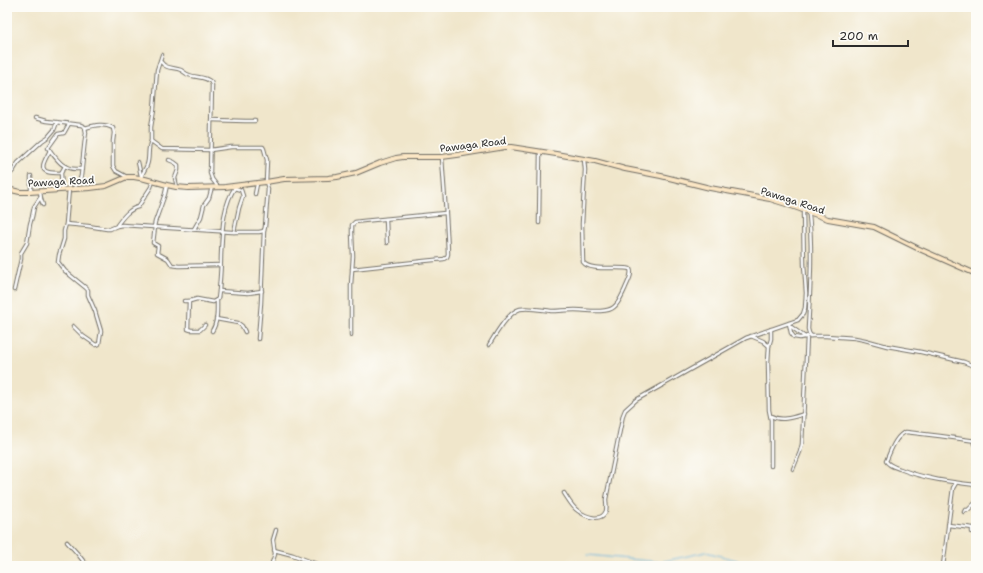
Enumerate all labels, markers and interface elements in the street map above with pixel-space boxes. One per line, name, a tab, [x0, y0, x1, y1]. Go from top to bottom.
scale bar	[833, 22, 908, 48]
text: 200 m	[839, 28, 878, 44]
street label: Pawaga Road	[439, 134, 508, 155]
street label: Pawaga Road	[27, 173, 95, 190]
street label: Pawaga Road	[759, 184, 827, 217]

